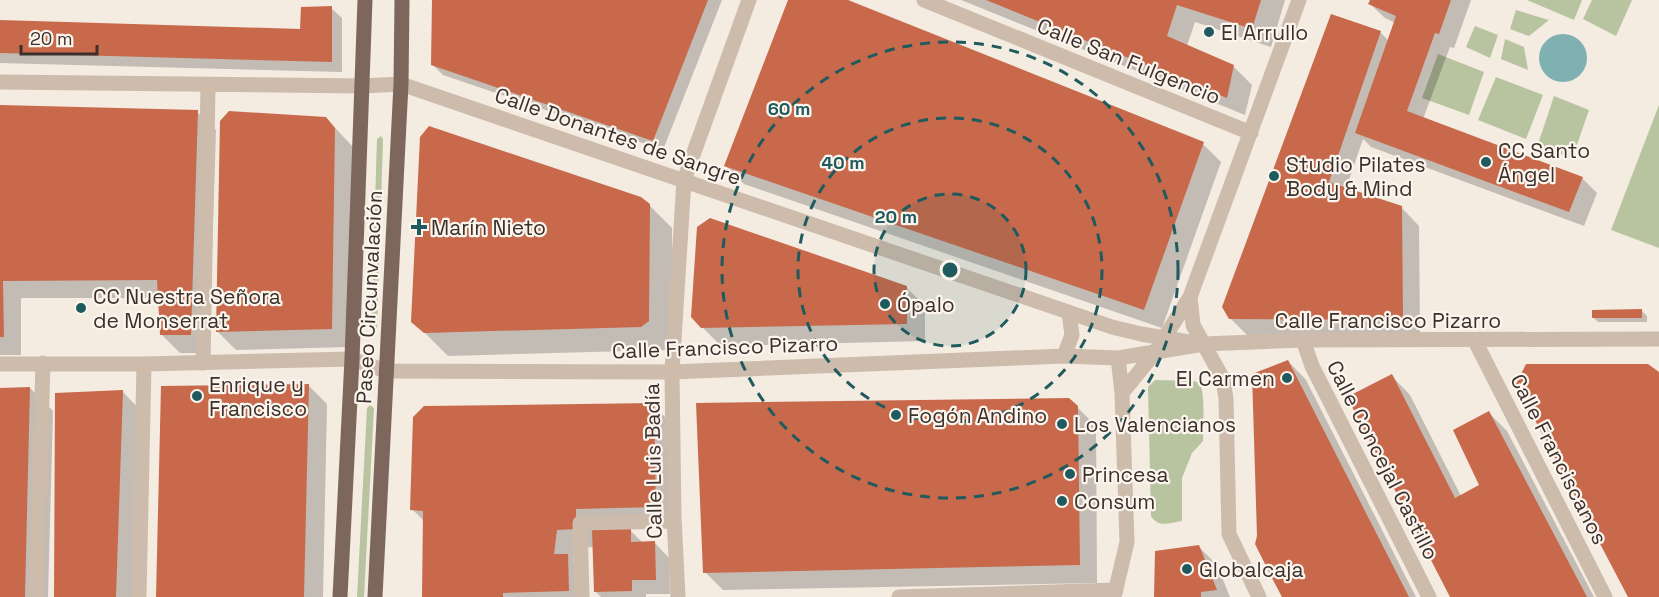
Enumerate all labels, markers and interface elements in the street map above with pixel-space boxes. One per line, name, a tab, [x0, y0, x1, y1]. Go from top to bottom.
street label: Calle San Fulgencio	[1033, 12, 1225, 110]
scale bar	[21, 18, 98, 56]
place label: El Arrullo	[1221, 19, 1308, 46]
marker: El Arrullo	[1202, 25, 1216, 39]
text: 20 m	[30, 27, 73, 50]
street label: Calle Donantes de Sangre	[491, 81, 745, 191]
text: 60 m	[768, 97, 810, 120]
place label: CC Santo Ángel	[1498, 137, 1590, 188]
text: 40 m	[821, 151, 865, 174]
place label: Studio Pilates Body & Mind	[1286, 151, 1426, 202]
marker: CC Santo Ángel	[1479, 155, 1493, 169]
marker: Studio Pilates Body & Mind	[1267, 169, 1281, 183]
street label: Paseo Circunvalación	[350, 189, 388, 405]
text: 20 m	[875, 205, 917, 228]
place label: Marín Nieto	[431, 214, 546, 241]
marker: Marín Nieto	[412, 220, 426, 234]
centre of rings	[940, 260, 960, 280]
place label: CC Nuestra Señora de Monserrat	[93, 283, 281, 334]
place label: Ópalo	[897, 291, 955, 318]
marker: Ópalo	[878, 297, 892, 311]
marker: CC Nuestra Señora de Monserrat	[74, 301, 88, 315]
street label: Calle Francisco Pizarro	[1275, 307, 1501, 334]
street label: Calle Francisco Pizarro	[611, 330, 839, 364]
street label: Calle Concejal Castillo	[1321, 356, 1445, 564]
place label: El Carmen	[1176, 365, 1275, 392]
street label: Calle Franciscanos	[1504, 369, 1614, 549]
place label: Enrique y Francisco	[209, 371, 307, 422]
marker: El Carmen	[1280, 371, 1294, 385]
street label: Calle Luis Badía	[638, 383, 668, 539]
marker: Enrique y Francisco	[190, 389, 204, 403]
place label: Fogón Andino	[908, 402, 1047, 429]
marker: Fogón Andino	[889, 408, 903, 422]
place label: Los Valencianos	[1074, 411, 1236, 438]
marker: Los Valencianos	[1055, 417, 1069, 431]
place label: Princesa	[1082, 461, 1169, 488]
marker: Princesa	[1063, 467, 1077, 481]
place label: Consum	[1074, 488, 1155, 515]
marker: Consum	[1055, 494, 1069, 508]
place label: Globalcaja	[1199, 556, 1304, 583]
marker: Globalcaja	[1180, 562, 1194, 576]

